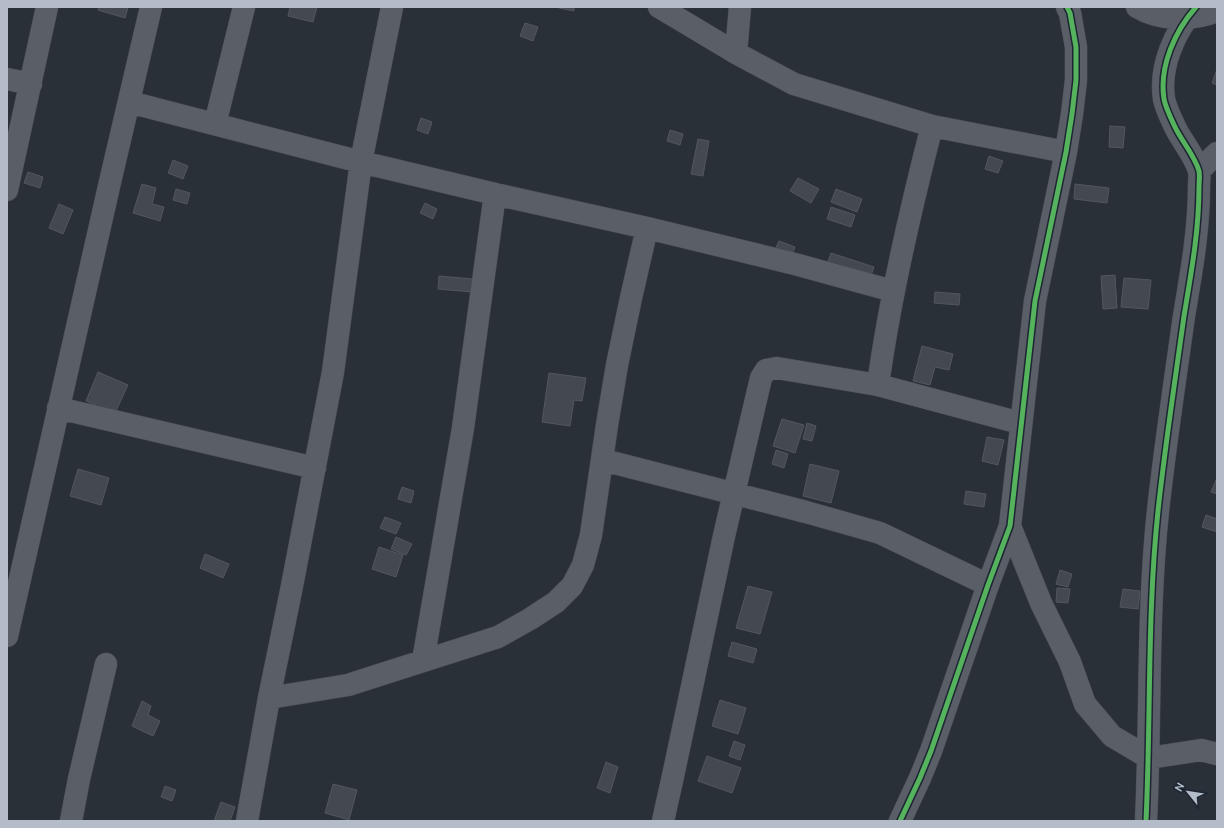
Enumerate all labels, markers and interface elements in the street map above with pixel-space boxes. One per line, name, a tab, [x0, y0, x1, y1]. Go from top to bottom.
north arrow	[1168, 772, 1208, 812]
text: N	[1172, 780, 1187, 794]

